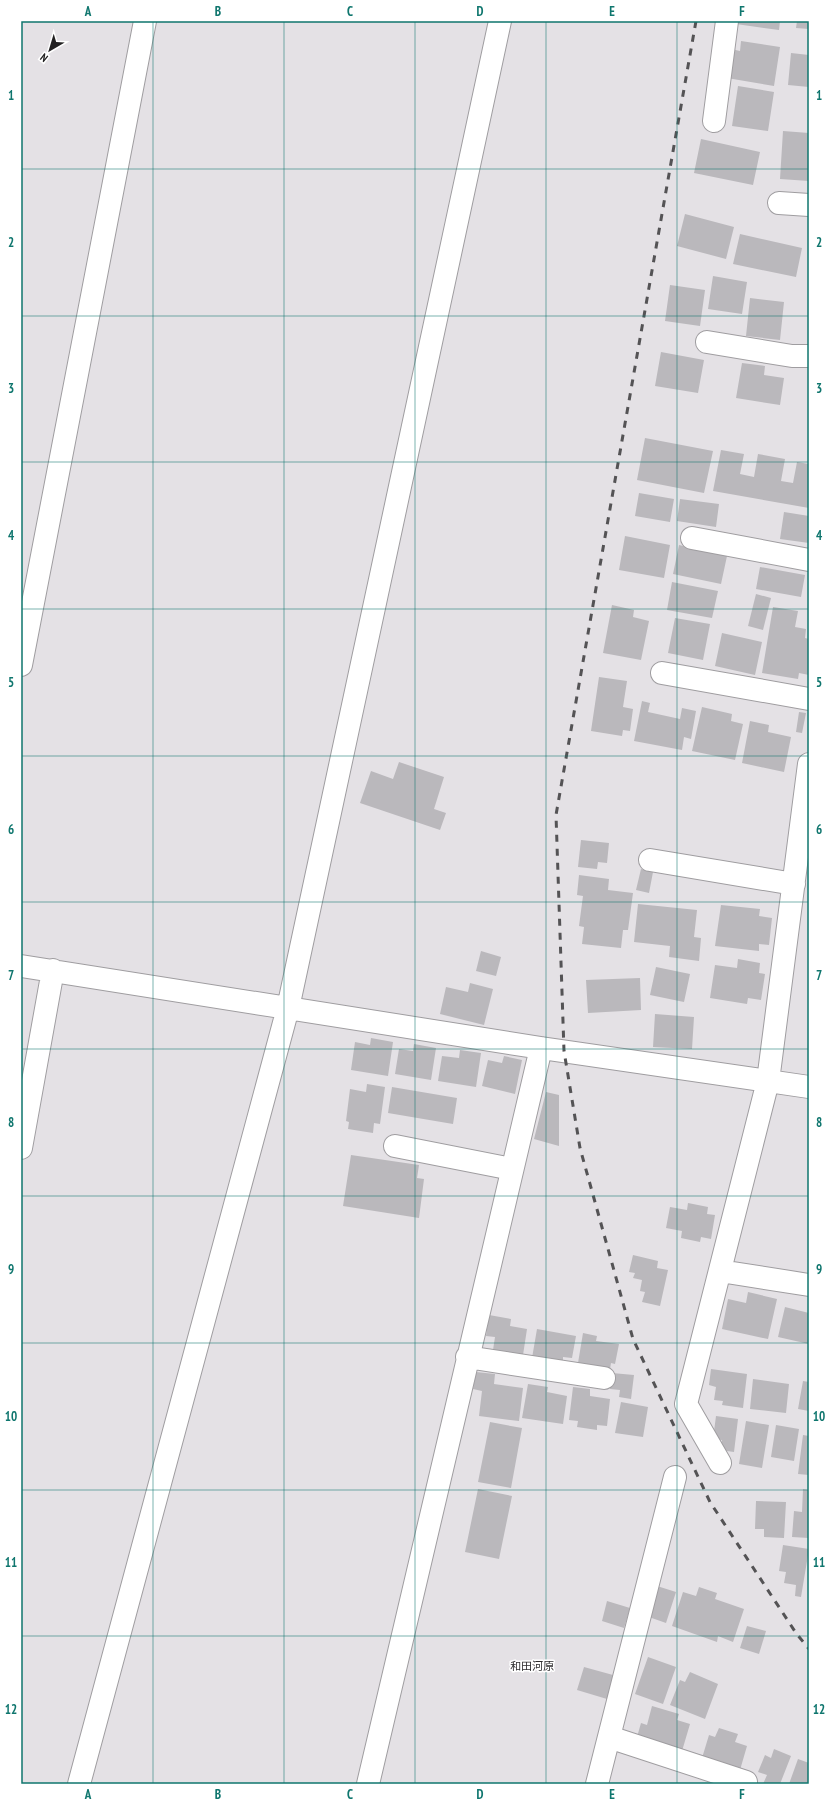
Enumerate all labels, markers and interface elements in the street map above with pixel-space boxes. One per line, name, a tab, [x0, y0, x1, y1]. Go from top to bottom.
text: A	[84, 3, 92, 20]
text: B	[215, 3, 221, 20]
text: C	[347, 3, 353, 20]
text: D	[477, 3, 484, 20]
text: E	[609, 3, 615, 20]
text: F	[739, 3, 745, 20]
north arrow	[30, 30, 70, 70]
text: N	[37, 51, 50, 65]
text: 1	[8, 87, 14, 104]
text: 1	[816, 87, 822, 104]
text: 2	[8, 234, 14, 251]
text: 2	[816, 234, 822, 251]
text: 3	[8, 380, 14, 397]
text: 3	[816, 380, 822, 397]
text: 4	[8, 527, 15, 544]
text: 4	[816, 527, 823, 544]
text: 5	[8, 674, 14, 691]
text: 5	[816, 674, 822, 691]
text: 6	[8, 821, 14, 838]
text: 6	[816, 821, 822, 838]
text: 7	[8, 967, 14, 984]
text: 7	[816, 967, 822, 984]
text: 8	[8, 1114, 14, 1131]
text: 8	[816, 1114, 822, 1131]
text: 9	[8, 1261, 14, 1278]
text: 9	[816, 1261, 822, 1278]
text: 10	[5, 1408, 17, 1425]
text: 10	[813, 1408, 825, 1425]
text: 11	[5, 1554, 17, 1571]
text: 11	[813, 1554, 825, 1571]
district label: 和田河原	[510, 1659, 554, 1673]
text: 12	[5, 1701, 17, 1718]
text: 12	[813, 1701, 825, 1718]
text: A	[84, 1786, 92, 1803]
text: B	[215, 1786, 221, 1803]
text: C	[347, 1786, 353, 1803]
text: D	[477, 1786, 484, 1803]
text: E	[609, 1786, 615, 1803]
text: F	[739, 1786, 745, 1803]

